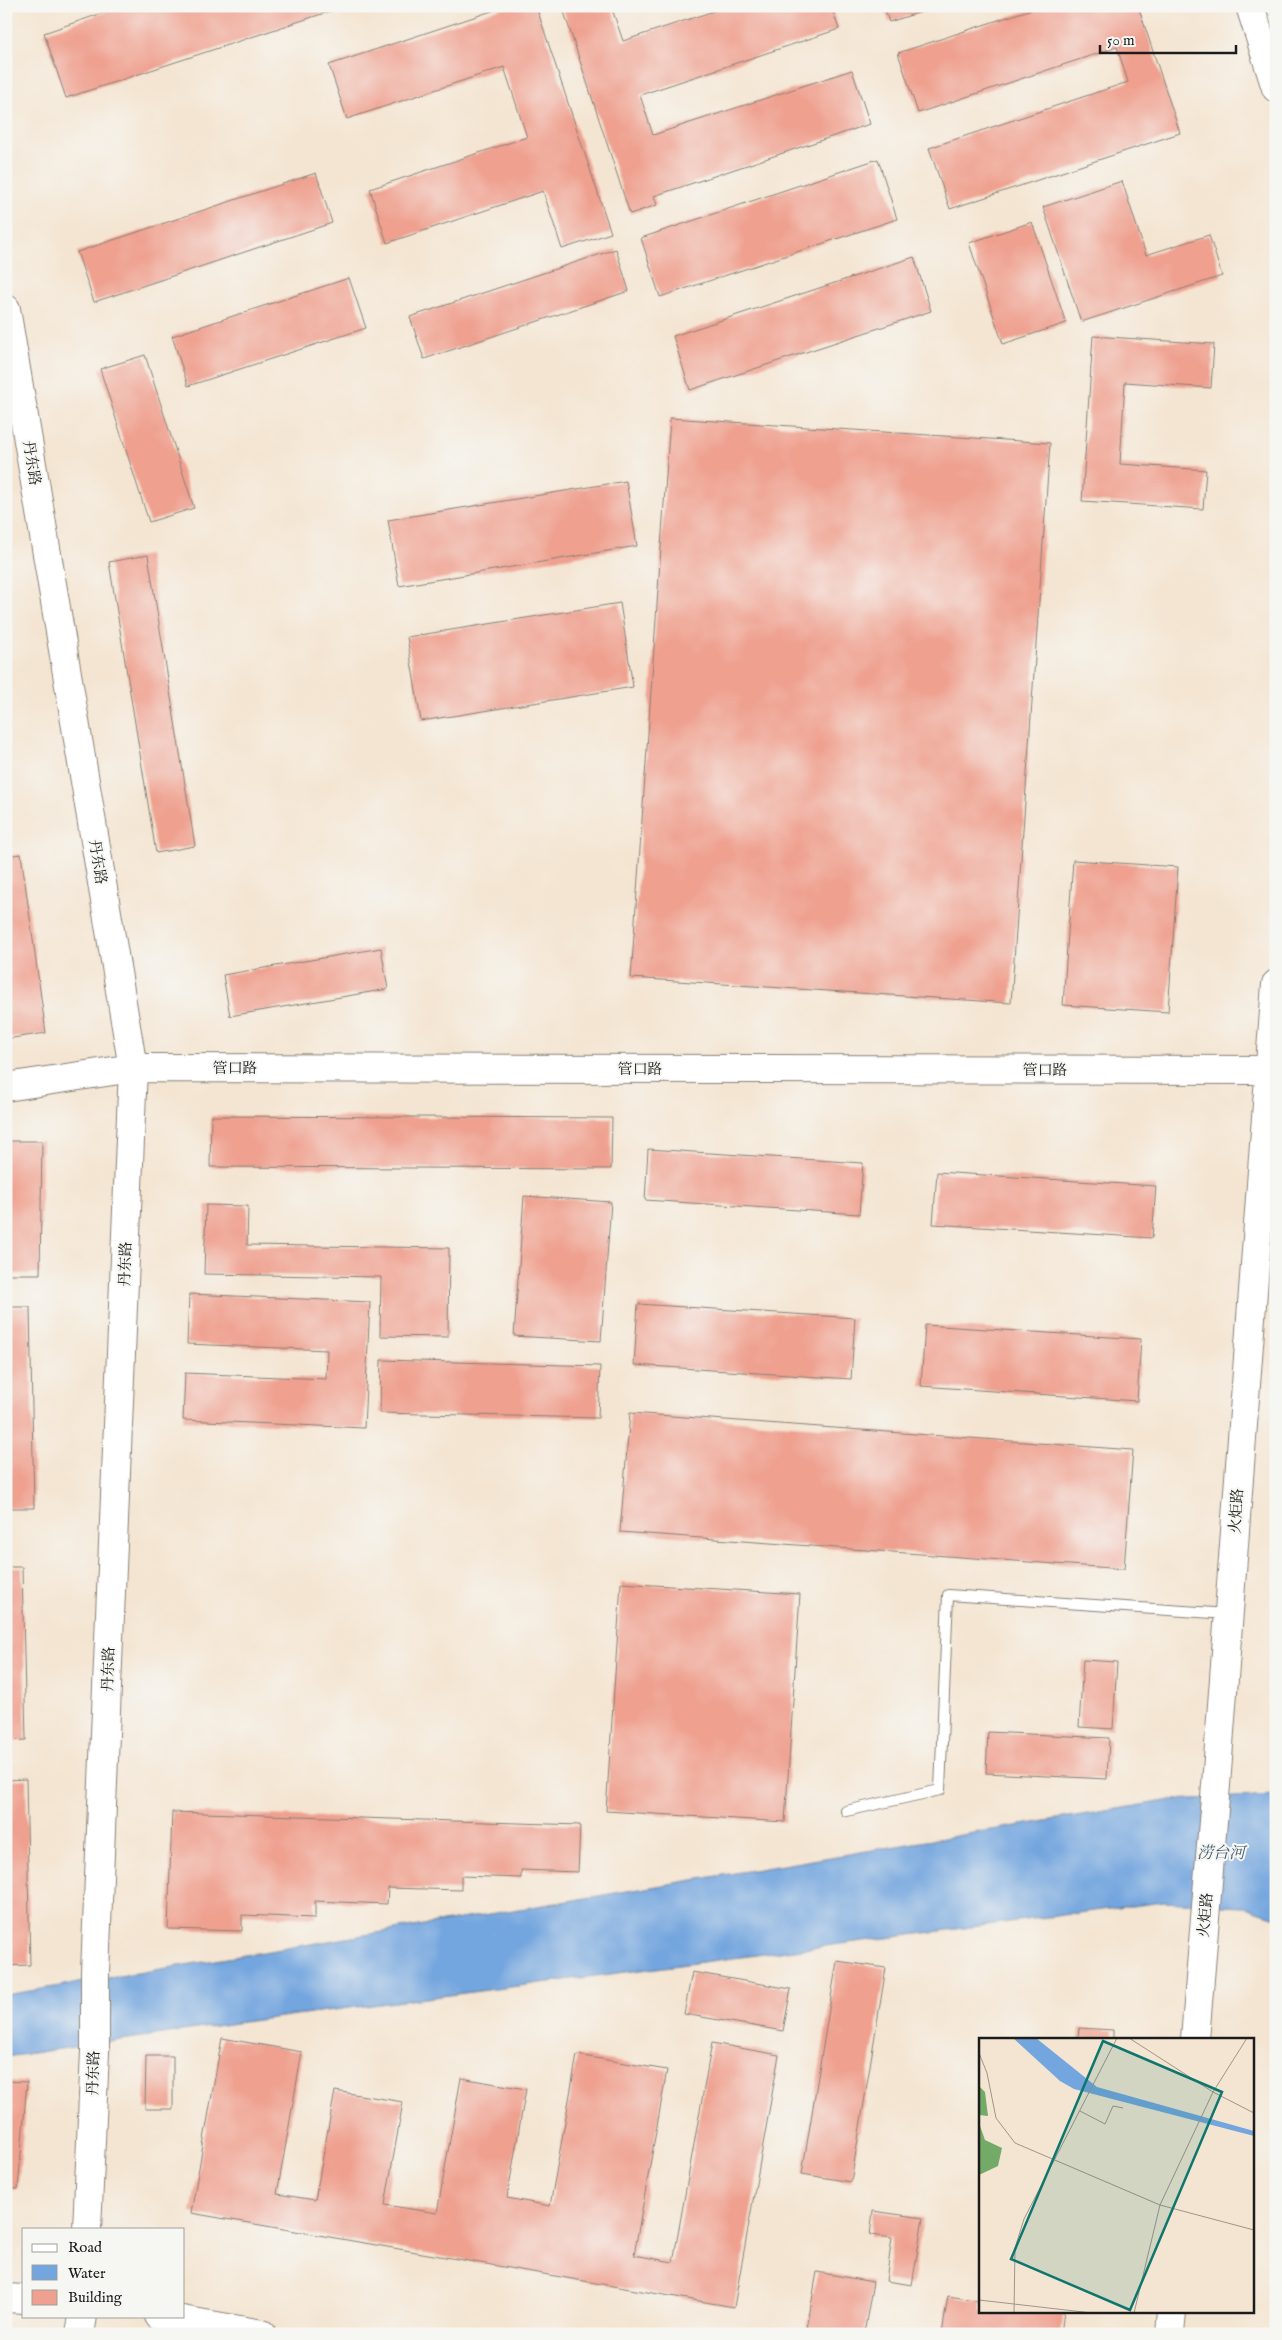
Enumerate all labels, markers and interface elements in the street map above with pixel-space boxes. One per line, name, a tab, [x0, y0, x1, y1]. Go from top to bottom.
scale bar	[1100, 22, 1236, 54]
text: 50 m	[1107, 31, 1135, 50]
street label: 丹东路	[19, 439, 44, 487]
street label: 丹东路	[85, 838, 110, 886]
street label: 管口路	[212, 1059, 258, 1078]
street label: 管口路	[617, 1060, 663, 1079]
street label: 管口路	[1022, 1061, 1068, 1080]
street label: 丹东路	[115, 1241, 136, 1287]
street label: 火炬路	[1225, 1488, 1248, 1534]
street label: 丹东路	[98, 1646, 119, 1692]
water label: 涝台河	[1197, 1844, 1248, 1864]
street label: 火炬路	[1194, 1892, 1217, 1938]
inset map	[979, 2038, 1254, 2312]
street label: 丹东路	[83, 2050, 104, 2096]
legend	[22, 2228, 185, 2318]
text: Road	[68, 2238, 103, 2257]
text: Water	[68, 2264, 106, 2283]
text: Building	[68, 2288, 123, 2307]

